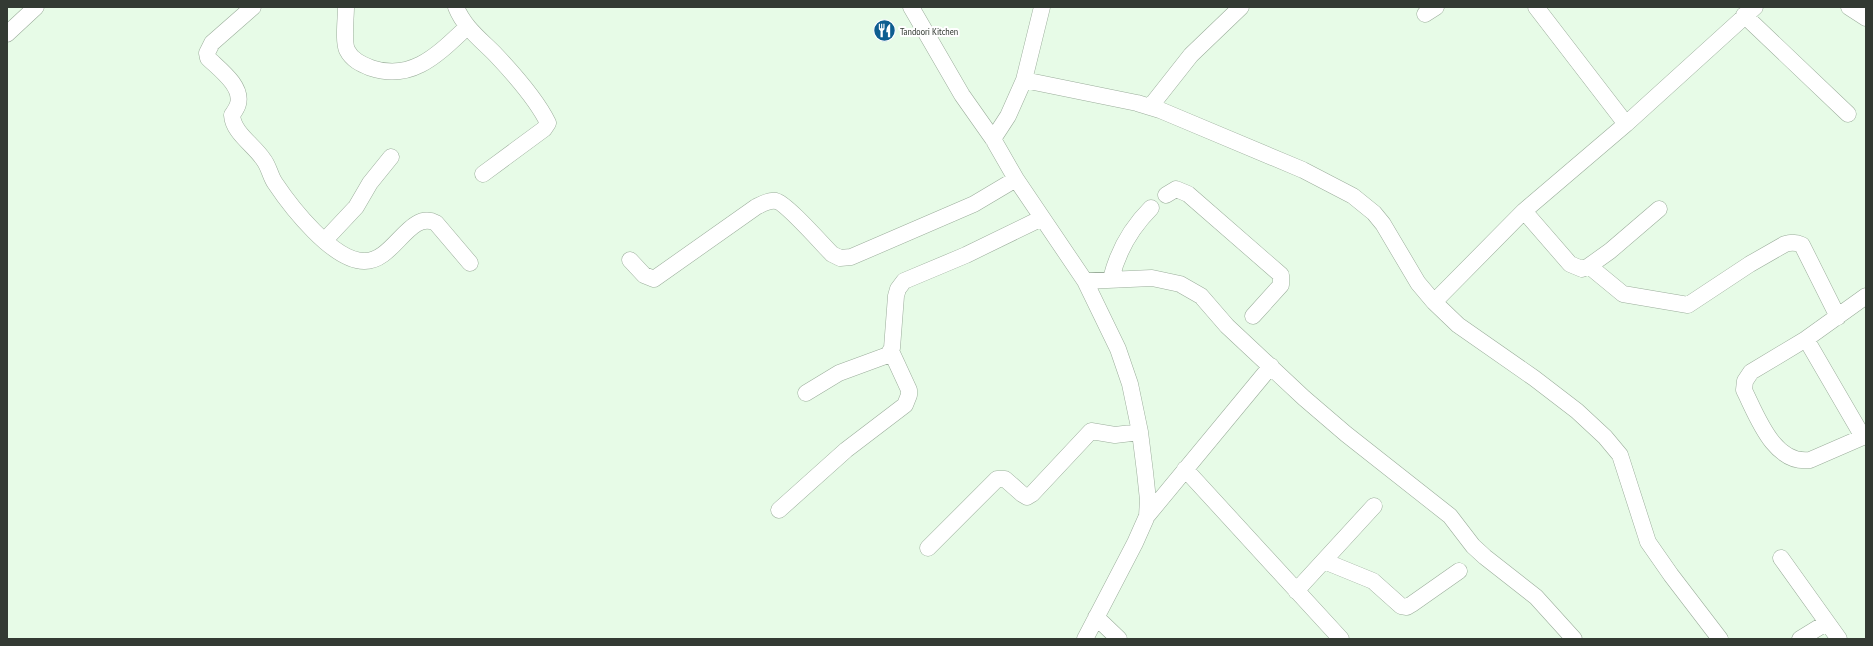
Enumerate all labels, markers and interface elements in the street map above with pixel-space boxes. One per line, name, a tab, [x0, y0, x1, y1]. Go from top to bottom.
restaurant icon: Tandoori Kitchen	[872, 18, 898, 44]
place label: Tandoori Kitchen	[900, 25, 958, 38]

